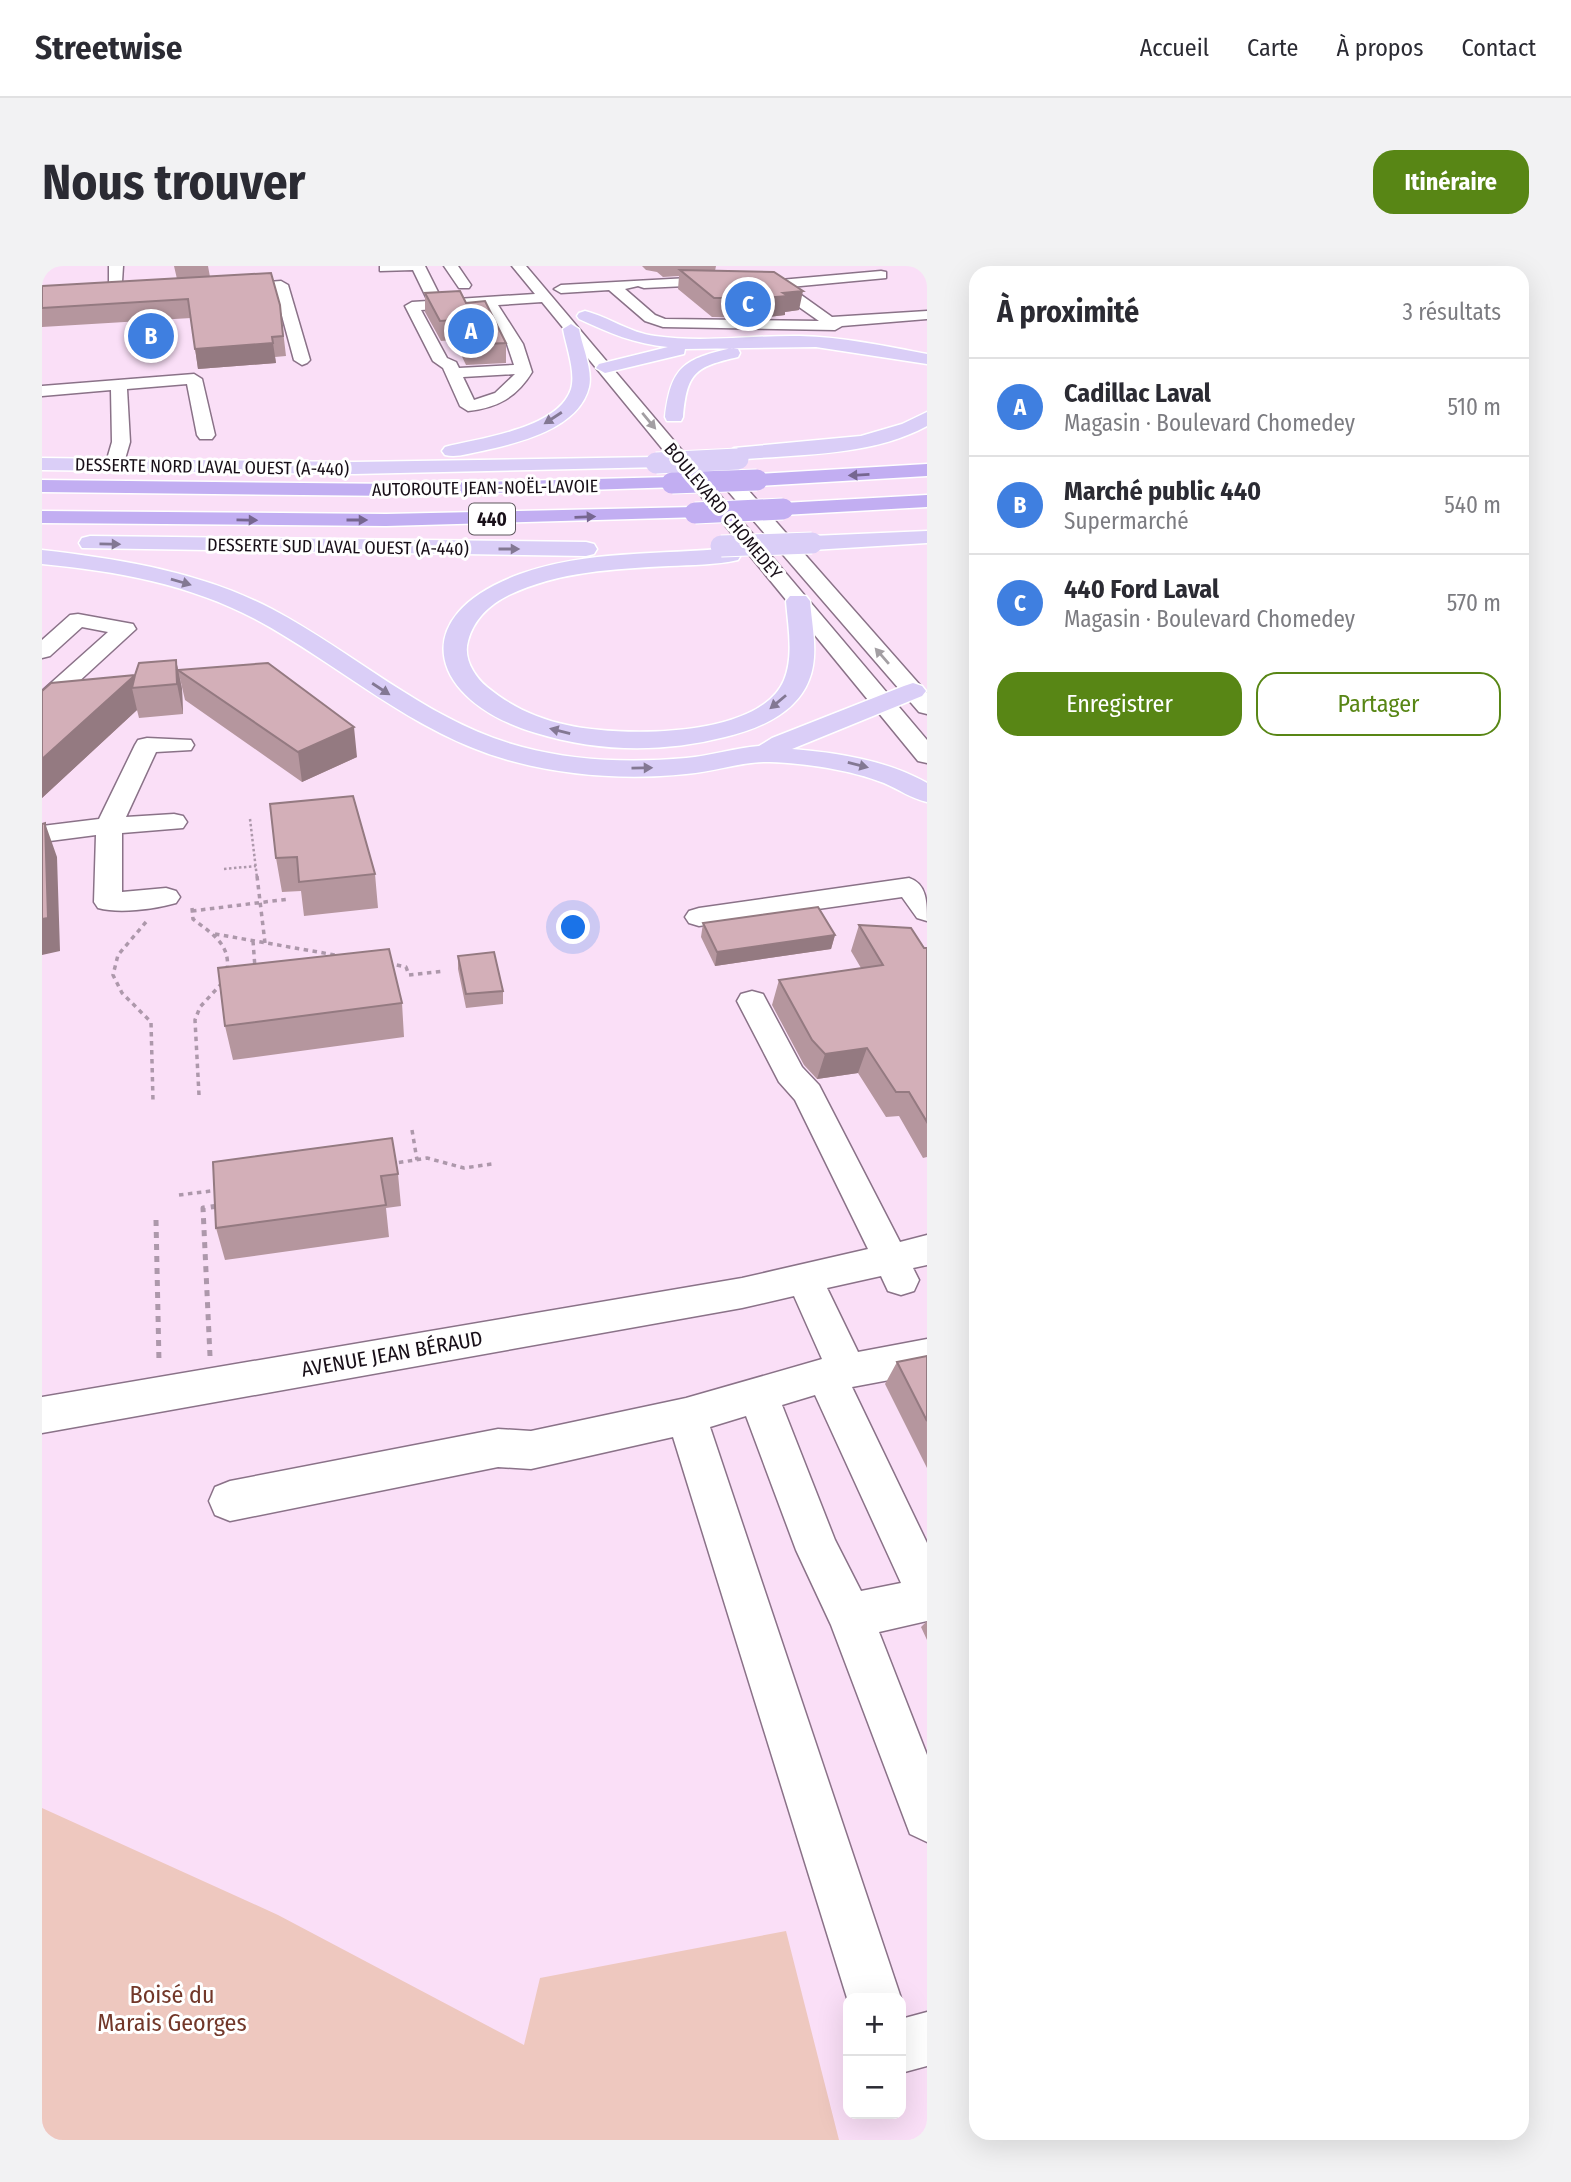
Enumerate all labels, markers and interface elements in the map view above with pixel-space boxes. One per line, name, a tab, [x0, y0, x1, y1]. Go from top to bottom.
text: Streetwise	[35, 28, 182, 68]
text: Accueil	[1140, 34, 1209, 62]
text: Carte	[1247, 34, 1298, 62]
text: À propos	[1336, 34, 1423, 62]
text: Contact	[1461, 34, 1536, 62]
button: Itinéraire	[1373, 150, 1529, 214]
text: Nous trouver	[42, 153, 305, 212]
pin: C	[725, 278, 771, 330]
text: À proximité	[997, 294, 1139, 330]
text: 3 résultats	[1403, 298, 1501, 326]
pin: A	[448, 305, 494, 357]
pin: B	[128, 310, 174, 362]
text: Cadillac Laval	[1064, 378, 1211, 409]
text: A	[1014, 393, 1026, 421]
text: 510 m	[1448, 393, 1501, 421]
text: Magasin · Boulevard Chomedey	[1064, 409, 1355, 437]
one-way arrow	[543, 411, 562, 424]
one-way arrow	[641, 412, 656, 430]
street label: BOULEVARD CHOMEDEY	[660, 438, 786, 584]
street label: DESSERTE NORD LAVAL OUEST (A-440)	[75, 454, 349, 480]
one-way arrow	[848, 469, 870, 480]
street label: AUTOROUTE JEAN-NOËL-LAVOIE	[372, 475, 598, 501]
text: Marché public 440	[1064, 476, 1261, 507]
text: B	[1014, 491, 1026, 519]
text: 540 m	[1444, 491, 1501, 519]
road number: 440	[469, 504, 515, 534]
text: Supermarché	[1064, 507, 1189, 535]
one-way arrow	[574, 511, 596, 522]
one-way arrow	[236, 514, 258, 526]
one-way arrow	[347, 514, 369, 526]
street label: DESSERTE SUD LAVAL OUEST (A-440)	[207, 534, 469, 560]
one-way arrow	[99, 538, 121, 549]
one-way arrow	[498, 543, 520, 555]
text: 440 Ford Laval	[1064, 574, 1219, 605]
one-way arrow	[171, 578, 192, 588]
text: C	[1014, 589, 1026, 617]
text: 570 m	[1447, 589, 1501, 617]
text: Magasin · Boulevard Chomedey	[1064, 605, 1355, 633]
one-way arrow	[874, 647, 890, 665]
button: Enregistrer	[997, 672, 1242, 736]
button: Partager	[1256, 672, 1501, 736]
one-way arrow	[371, 682, 391, 695]
one-way arrow	[770, 694, 787, 709]
one-way arrow	[548, 725, 570, 736]
one-way arrow	[847, 759, 869, 770]
one-way arrow	[631, 762, 653, 774]
your location	[556, 910, 590, 944]
street label: AVENUE JEAN BÉRAUD	[299, 1325, 485, 1383]
park label: Boisé du Marais Georges	[97, 1981, 247, 2037]
map controls	[843, 1993, 906, 2119]
button: +	[843, 1993, 906, 2056]
button: −	[843, 2056, 906, 2119]

